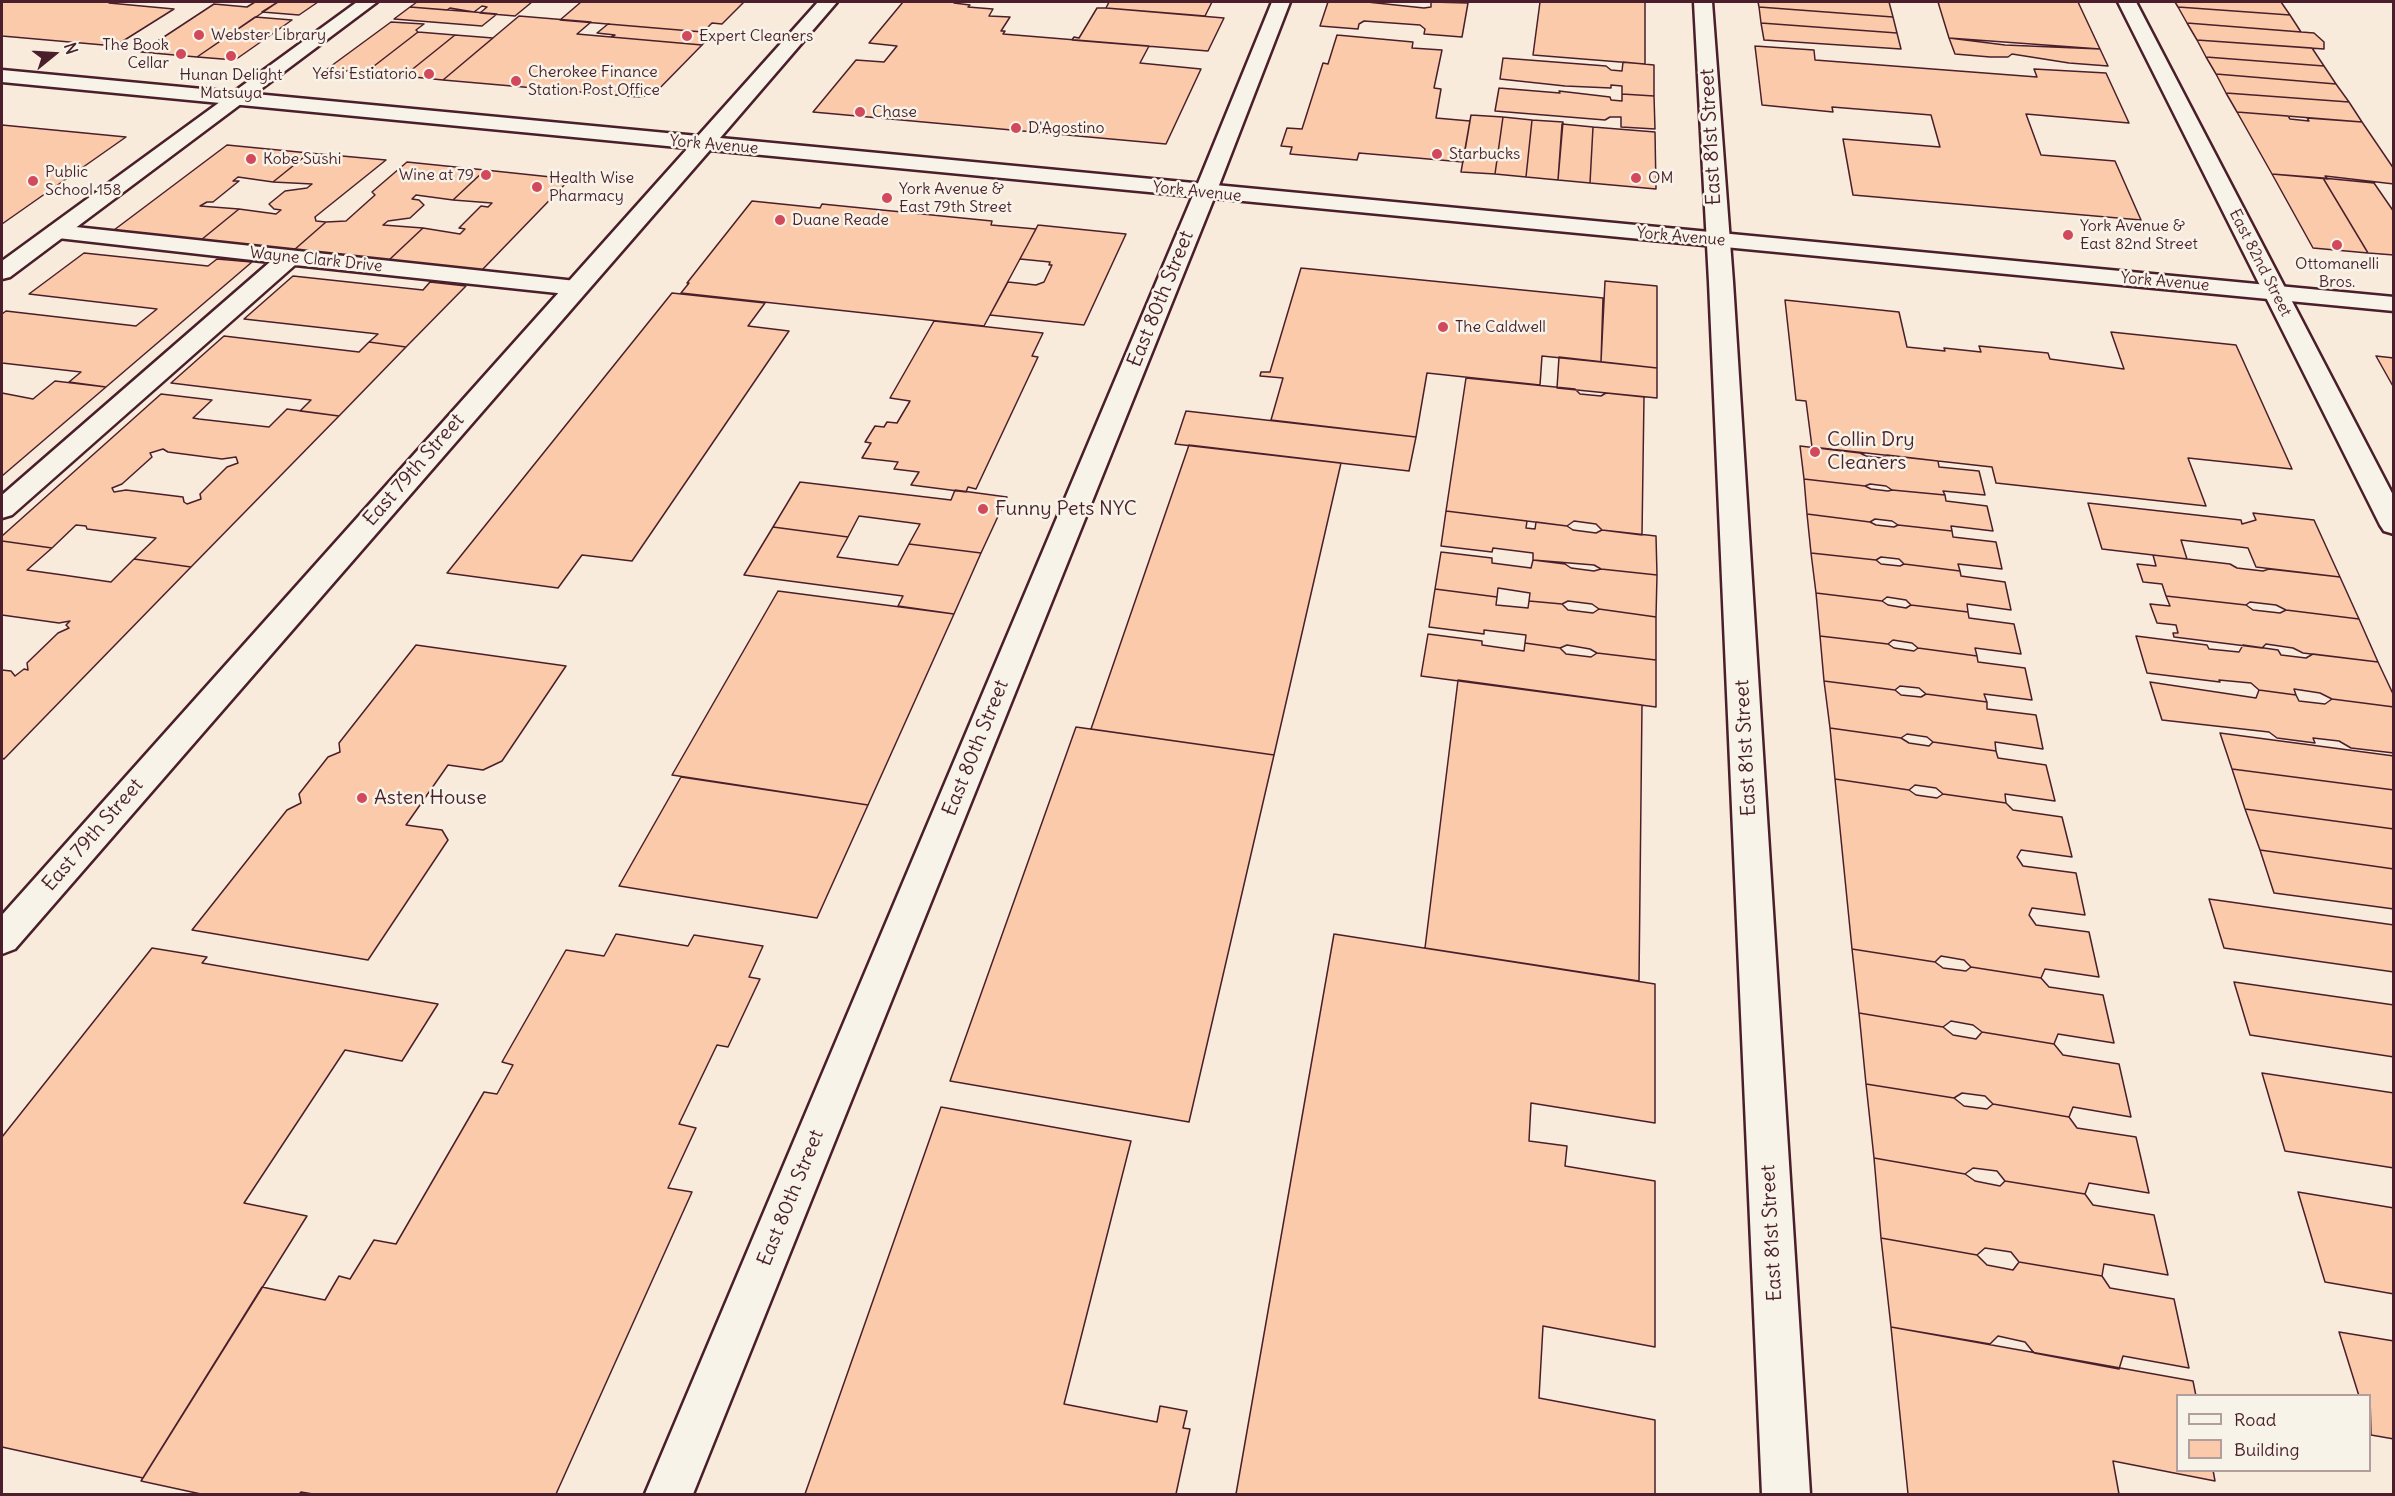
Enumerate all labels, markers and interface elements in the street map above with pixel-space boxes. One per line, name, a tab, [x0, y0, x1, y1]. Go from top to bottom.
north arrow	[24, 24, 84, 84]
place label: Webster Library	[211, 25, 326, 45]
place label: Expert Cleaners	[699, 26, 813, 46]
marker: Webster Library	[192, 28, 206, 42]
marker: Expert Cleaners	[680, 29, 694, 43]
place label: The Book Cellar	[102, 35, 169, 73]
text: N	[60, 40, 82, 57]
marker: The Book Cellar	[174, 47, 188, 61]
marker: Hunan Delight Matsuya	[224, 49, 238, 63]
place label: Cherokee Finance Station Post Office	[528, 62, 660, 100]
place label: Yefsi Estiatorio	[313, 64, 417, 84]
place label: Hunan Delight Matsuya	[180, 65, 282, 103]
marker: Yefsi Estiatorio	[422, 67, 436, 81]
street label: East 81st Street	[1695, 68, 1727, 206]
marker: Cherokee Finance Station Post Office	[509, 74, 523, 88]
place label: Chase	[872, 102, 917, 122]
marker: Chase	[853, 105, 867, 119]
place label: D'Agostino	[1028, 118, 1105, 138]
marker: D'Agostino	[1009, 121, 1023, 135]
street label: York Avenue	[669, 132, 759, 158]
place label: Starbucks	[1449, 144, 1520, 164]
marker: Starbucks	[1430, 147, 1444, 161]
place label: Kobe Sushi	[263, 149, 341, 169]
marker: Kobe Sushi	[244, 152, 258, 166]
place label: Public School 158	[45, 162, 121, 200]
place label: Wine at 79	[399, 165, 474, 185]
marker: Wine at 79	[479, 168, 493, 182]
place label: Health Wise Pharmacy	[549, 168, 634, 206]
place label: OM	[1648, 168, 1673, 188]
marker: OM	[1629, 171, 1643, 185]
marker: Public School 158	[26, 174, 40, 188]
street label: York Avenue	[1152, 178, 1242, 206]
place label: York Avenue & East 79th Street	[899, 179, 1012, 217]
marker: Health Wise Pharmacy	[530, 180, 544, 194]
marker: York Avenue & East 79th Street	[880, 191, 894, 205]
street label: East 82nd Street	[2225, 206, 2295, 320]
place label: Duane Reade	[792, 210, 889, 230]
marker: Duane Reade	[773, 213, 787, 227]
place label: York Avenue & East 82nd Street	[2080, 216, 2198, 254]
street label: York Avenue	[1636, 224, 1726, 250]
street label: East 80th Street	[1123, 227, 1199, 371]
marker: York Avenue & East 82nd Street	[2061, 228, 2075, 242]
marker: Ottomanelli Bros.	[2330, 238, 2344, 252]
street label: Wayne Clark Drive	[249, 243, 383, 277]
place label: Ottomanelli Bros.	[2295, 254, 2379, 292]
street label: York Avenue	[2120, 269, 2210, 295]
place label: The Caldwell	[1455, 317, 1546, 337]
marker: The Caldwell	[1436, 320, 1450, 334]
street label: East 79th Street	[359, 409, 469, 531]
place label: Collin Dry Cleaners	[1827, 428, 1915, 475]
marker: Collin Dry Cleaners	[1808, 445, 1822, 459]
place label: Funny Pets NYC	[995, 497, 1137, 521]
marker: Funny Pets NYC	[976, 502, 990, 516]
street label: East 80th Street	[938, 676, 1014, 820]
street label: East 81st Street	[1730, 679, 1762, 817]
street label: East 79th Street	[38, 774, 148, 896]
place label: Asten House	[374, 786, 487, 810]
marker: Asten House	[355, 791, 369, 805]
street label: East 80th Street	[753, 1126, 829, 1270]
street label: East 81st Street	[1756, 1164, 1788, 1302]
legend	[2176, 1394, 2371, 1472]
text: Road	[2234, 1408, 2276, 1431]
text: Building	[2234, 1438, 2299, 1461]

